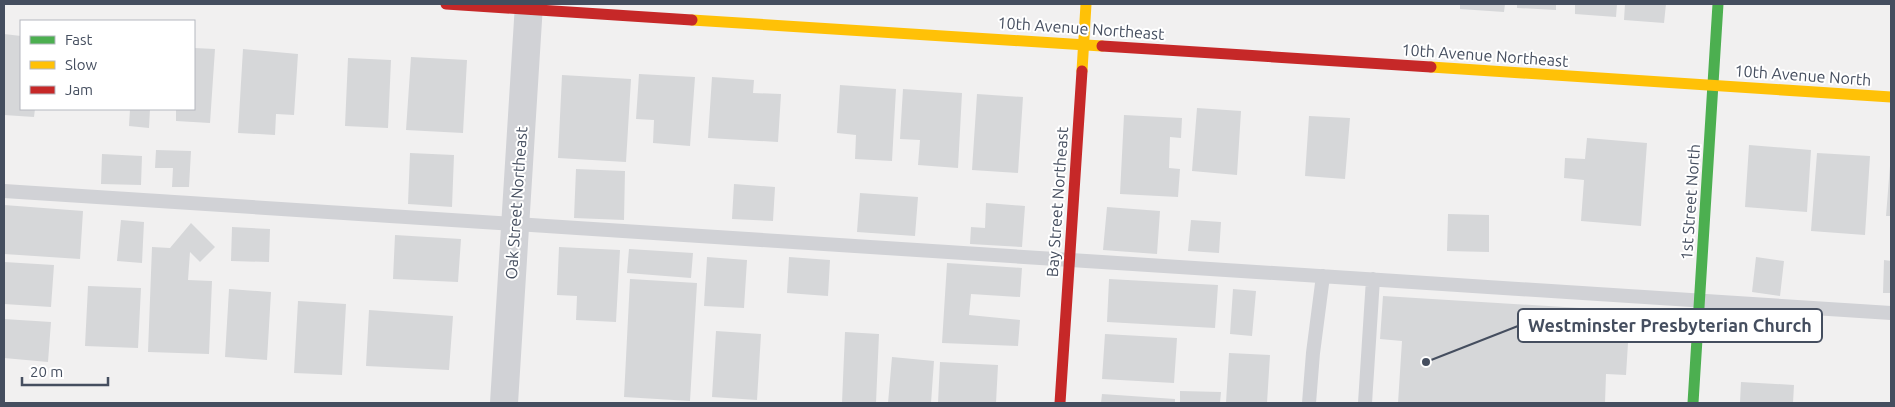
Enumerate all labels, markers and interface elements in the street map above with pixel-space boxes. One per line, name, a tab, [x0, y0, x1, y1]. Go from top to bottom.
street label: 10th Avenue Northeast	[997, 13, 1166, 43]
legend	[20, 20, 195, 110]
text: Fast	[65, 31, 93, 48]
street label: 10th Avenue Northeast	[1401, 40, 1570, 70]
text: Slow	[65, 56, 98, 73]
street label: 10th Avenue North	[1734, 61, 1872, 89]
text: Jam	[65, 81, 93, 98]
street label: Oak Street Northeast	[502, 125, 530, 280]
street label: Bay Street Northeast	[1043, 126, 1071, 278]
street label: 1st Street North	[1677, 143, 1703, 261]
callout: Westminster Presbyterian Church	[1518, 309, 1822, 342]
text: Westminster Presbyterian Church	[1528, 315, 1812, 335]
scale bar	[22, 354, 109, 386]
text: 20 m	[30, 363, 63, 380]

